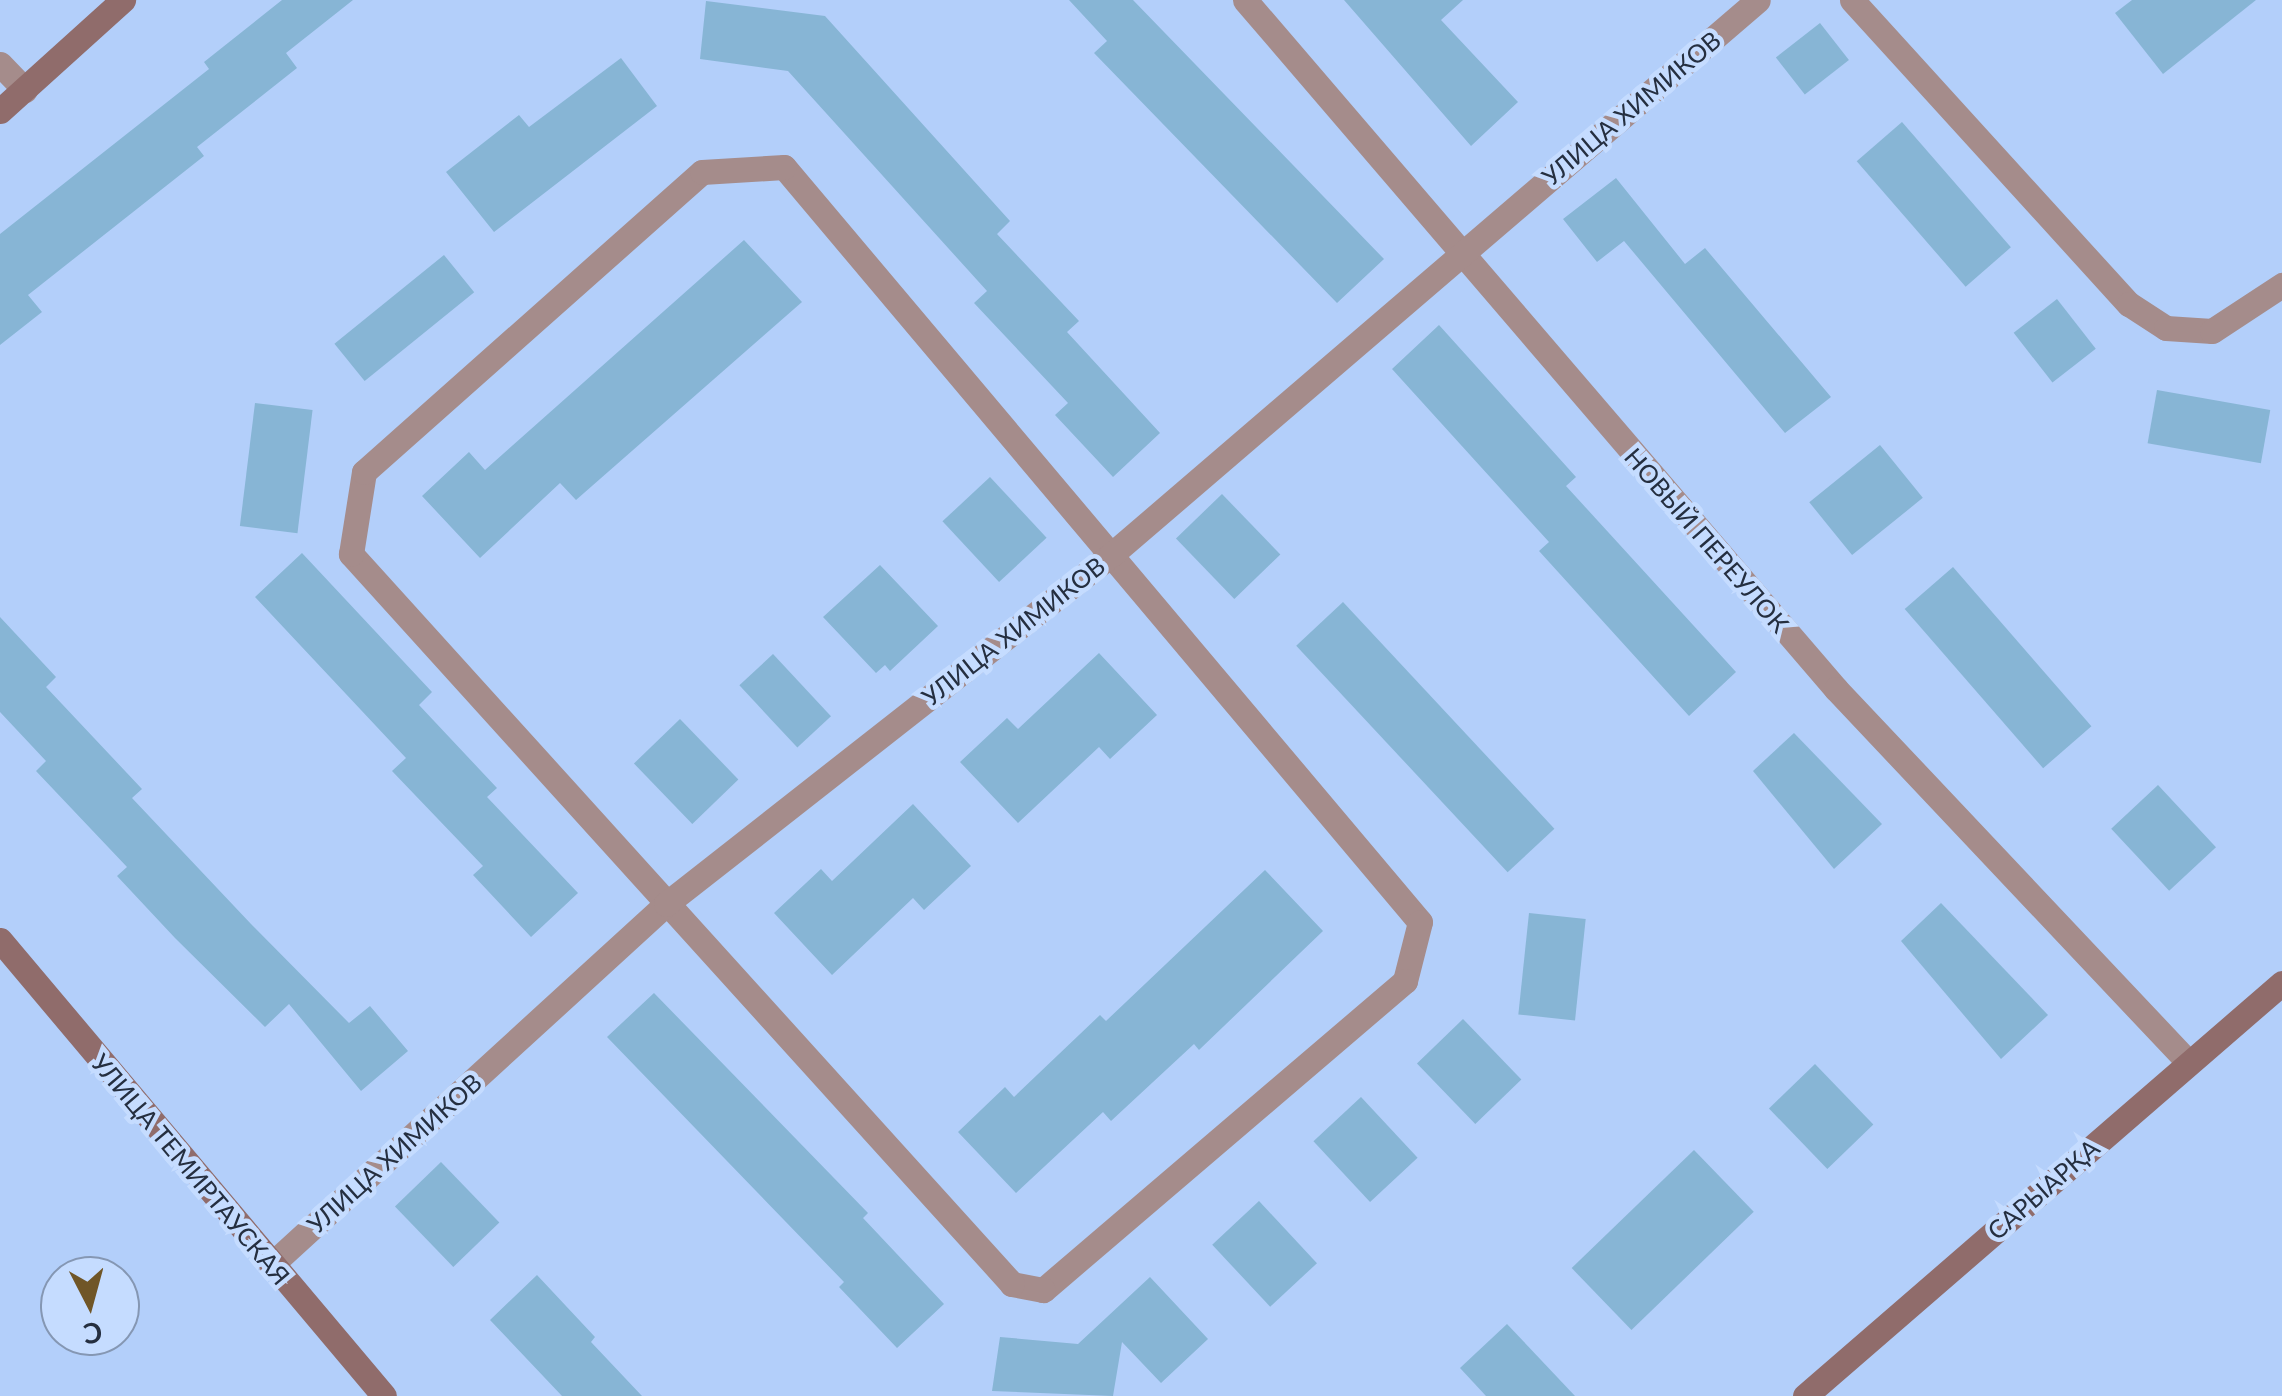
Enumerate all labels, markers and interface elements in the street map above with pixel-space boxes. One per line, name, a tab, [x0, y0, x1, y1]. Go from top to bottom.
street label: УЛИЦА ХИМИКОВ	[1536, 25, 1726, 191]
street label: НОВЫЙ ПЕРЕУЛОК	[1619, 442, 1795, 638]
street label: УЛИЦА ХИМИКОВ	[916, 550, 1110, 712]
street label: УЛИЦА ТЕМИРТАУСКАЯ	[86, 1048, 296, 1290]
street label: УЛИЦА ХИМИКОВ	[301, 1067, 487, 1239]
street label: САРЫАРҚА	[1981, 1132, 2105, 1246]
north arrow	[40, 1256, 140, 1356]
text: С	[82, 1316, 104, 1352]

